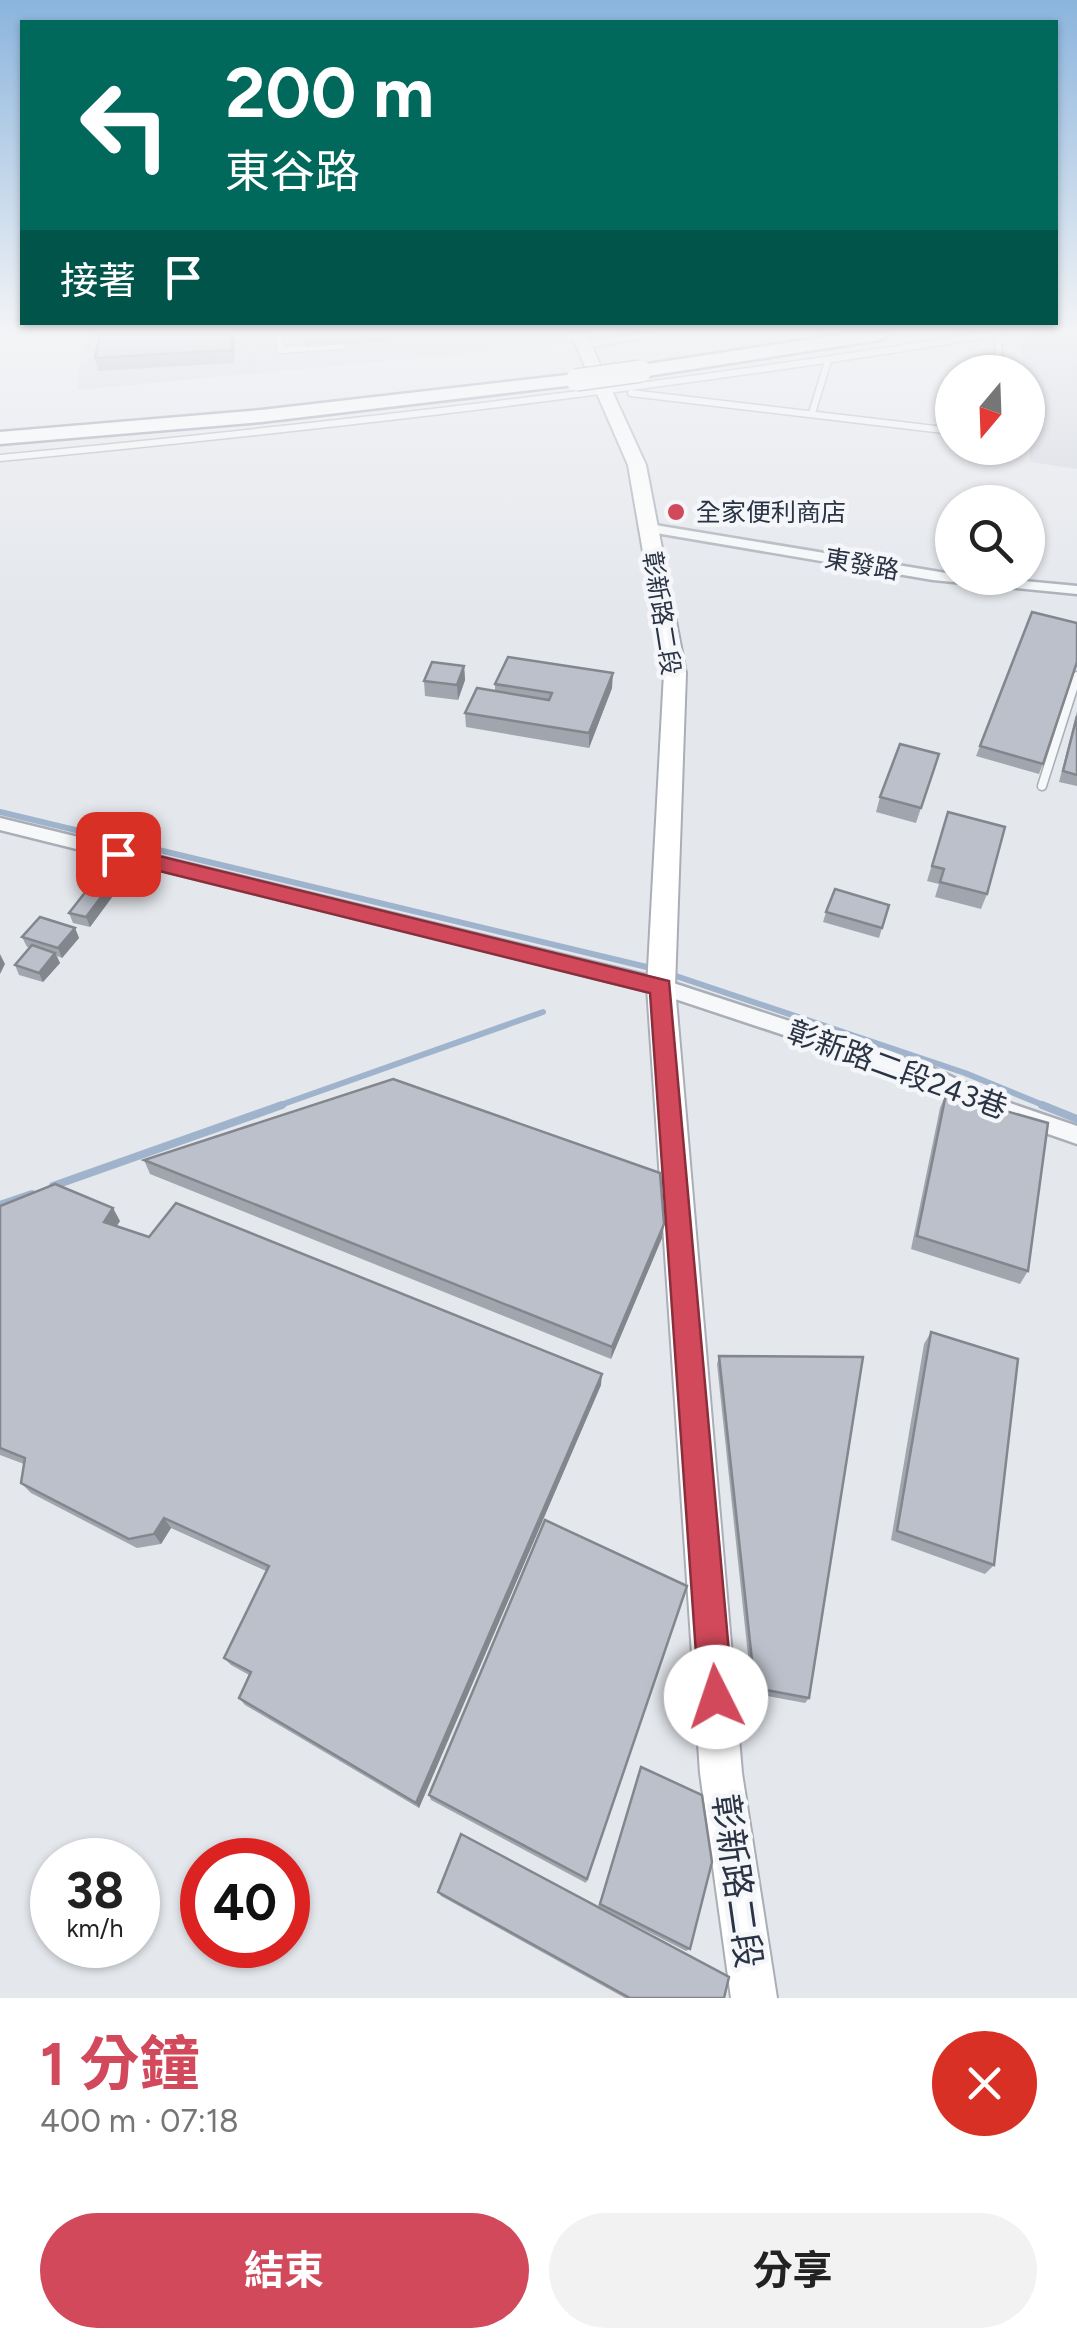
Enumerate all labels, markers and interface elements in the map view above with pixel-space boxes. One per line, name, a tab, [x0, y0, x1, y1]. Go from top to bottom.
text: 200 m	[225, 50, 434, 135]
icon: left	[60, 60, 190, 190]
text: 東谷路	[225, 144, 360, 198]
icon: arrive	[156, 250, 211, 305]
text: 接著	[60, 258, 136, 304]
north arrow	[935, 355, 1045, 465]
map controls	[935, 355, 1045, 595]
button: search	[935, 485, 1045, 595]
place label: 全家便利商店	[696, 497, 846, 527]
marker: 全家便利商店	[665, 501, 687, 523]
street label: 東發路	[822, 543, 902, 585]
street label: 彰新路二段	[637, 549, 687, 677]
pin	[76, 812, 161, 897]
icon: arrive	[91, 827, 146, 882]
street label: 彰新路二段243巷	[782, 1013, 1012, 1127]
position arrow	[664, 1645, 768, 1749]
street label: 彰新路二段	[704, 1791, 770, 1971]
speed limit sign: 40	[180, 1838, 310, 1968]
text: 38	[66, 1860, 124, 1921]
text: km/h	[66, 1913, 124, 1943]
text: 1 分鐘	[40, 2028, 200, 2100]
button: close	[932, 2031, 1037, 2136]
text: 400 m · 07:18	[40, 2102, 239, 2140]
button: 結束	[40, 2213, 529, 2328]
button: 分享	[549, 2213, 1037, 2328]

